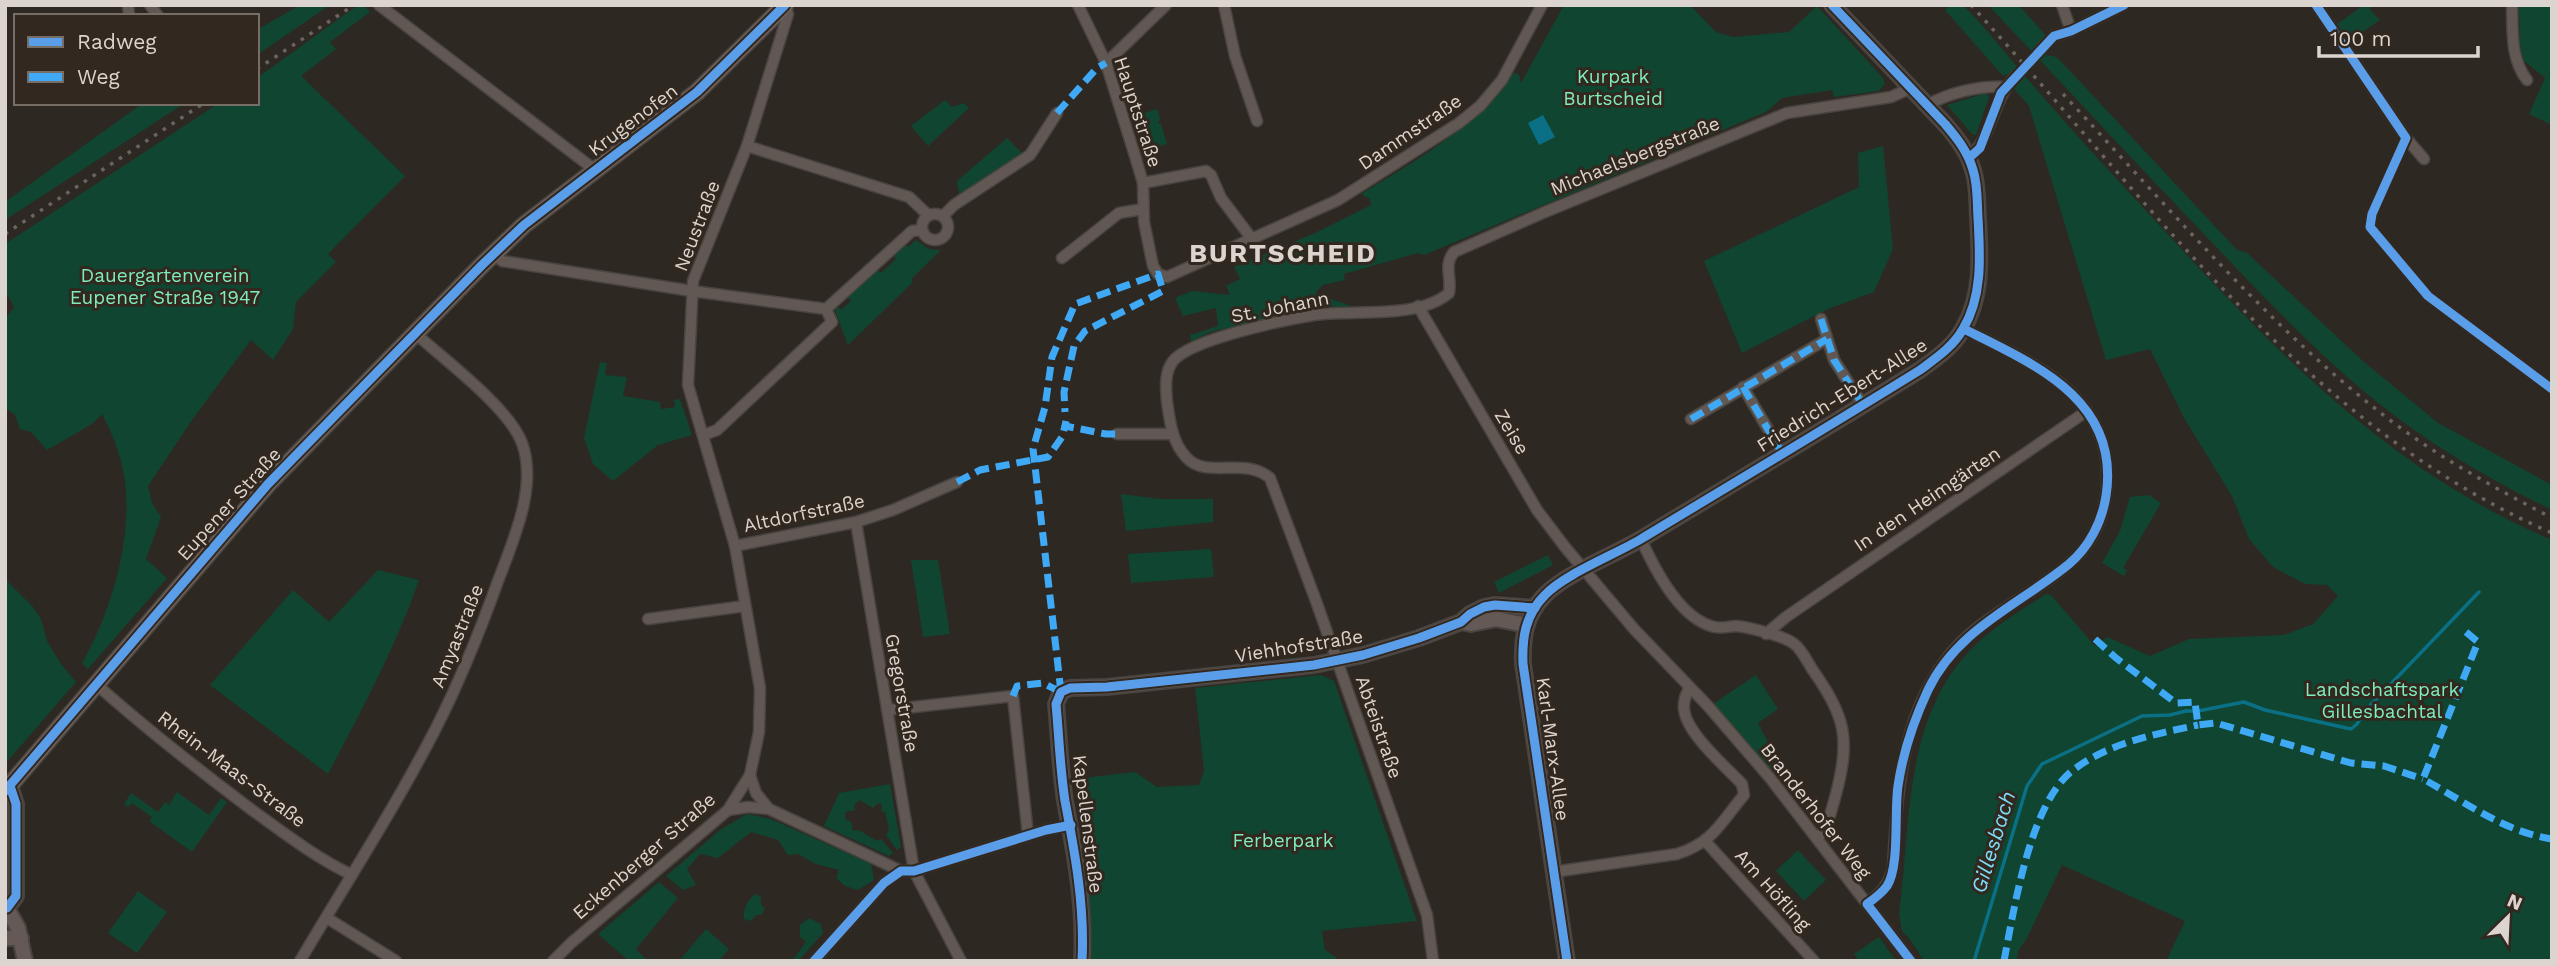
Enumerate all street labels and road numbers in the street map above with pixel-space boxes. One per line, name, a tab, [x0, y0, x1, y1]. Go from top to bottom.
street label: Hauptstraße	[1109, 54, 1167, 170]
street label: Krugenofen	[584, 79, 682, 161]
street label: Dammstraße	[1354, 89, 1466, 175]
street label: Michaelsbergstraße	[1547, 112, 1723, 200]
street label: Neustraße	[669, 177, 725, 275]
street label: St. Johann	[1229, 286, 1331, 328]
street label: Friedrich-Ebert-Allee	[1752, 333, 1932, 457]
street label: Zeise	[1490, 405, 1534, 459]
street label: In den Heimgärten	[1849, 442, 2005, 556]
street label: Eupener Straße	[172, 443, 286, 565]
street label: Altdorfstraße	[741, 489, 867, 537]
street label: Amyastraße	[426, 581, 488, 691]
street label: Viehhofstraße	[1233, 625, 1365, 667]
street label: Gregorstraße	[880, 632, 924, 754]
street label: Abteistraße	[1351, 673, 1407, 781]
street label: Karl-Marx-Allee	[1532, 676, 1574, 822]
street label: Rhein-Maas-Straße	[153, 706, 311, 832]
street label: Branderhofer Weg	[1756, 738, 1877, 884]
street label: Kapellenstraße	[1068, 754, 1108, 894]
street label: Eckenberger Straße	[568, 788, 720, 924]
street label: Am Höfling	[1730, 844, 1816, 936]

